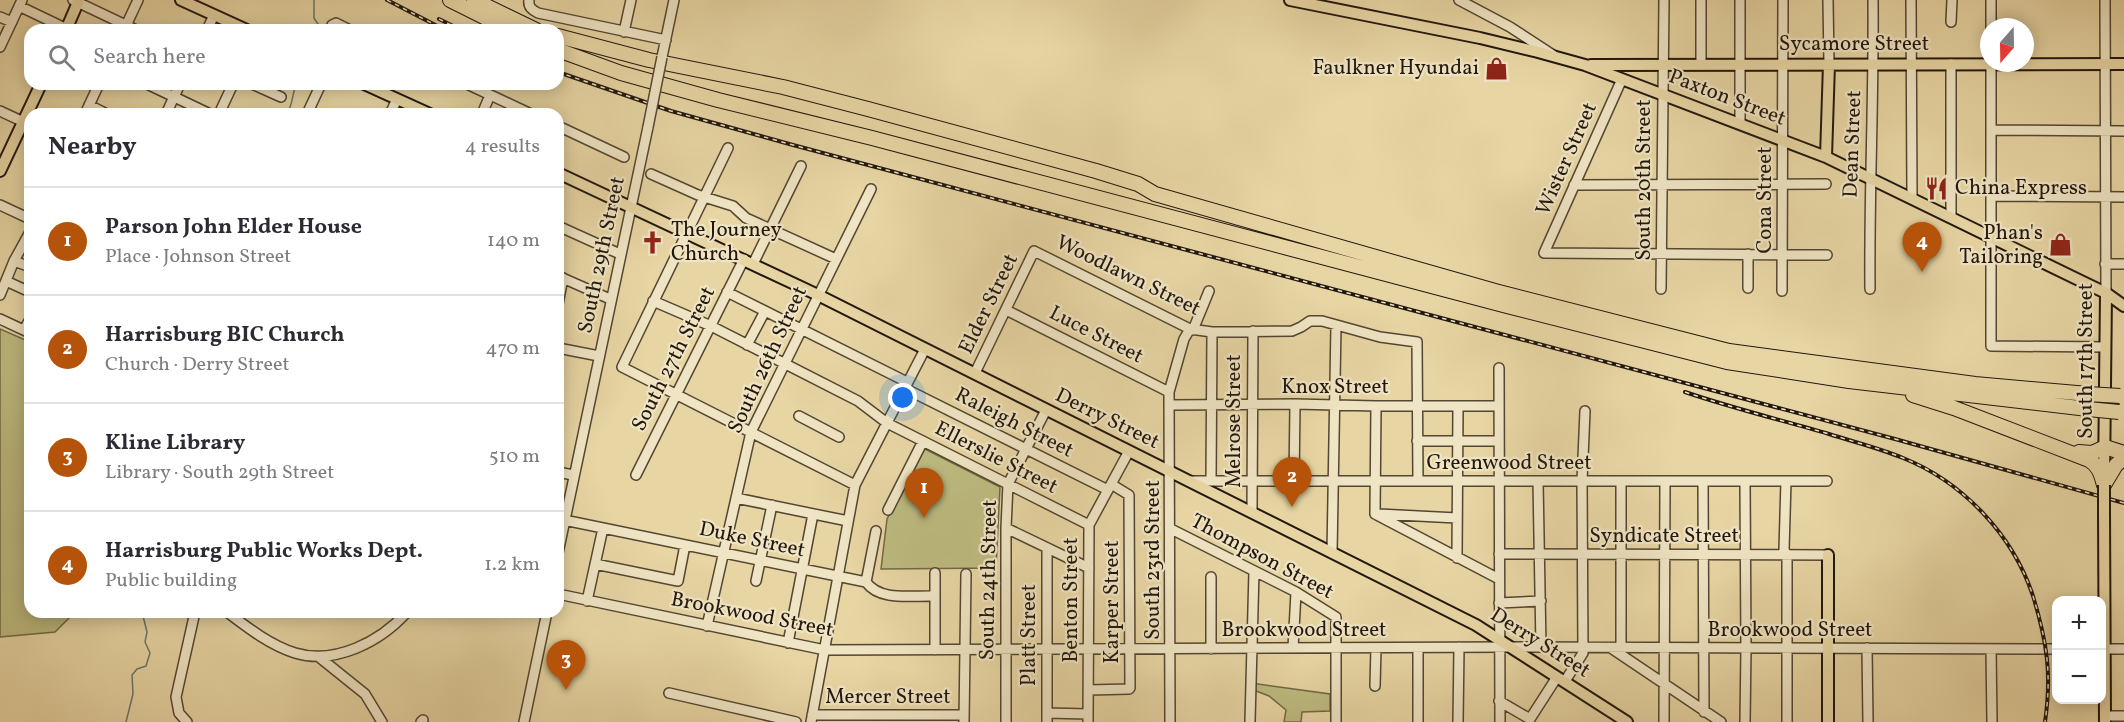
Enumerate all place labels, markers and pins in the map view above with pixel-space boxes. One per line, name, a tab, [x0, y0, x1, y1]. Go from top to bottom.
place label: Faulkner Hyundai	[1313, 54, 1479, 83]
shop icon: Faulkner Hyundai	[1484, 55, 1510, 81]
place label: China Express	[1955, 174, 2087, 203]
restaurant icon: China Express	[1924, 175, 1950, 201]
place label: The Journey Church	[671, 216, 783, 269]
place label: Phan's Tailoring	[1959, 219, 2043, 272]
pin: 4	[1902, 222, 1942, 272]
church icon: The Journey Church	[640, 229, 666, 255]
shop icon: Phan's Tailoring	[2048, 232, 2074, 258]
pin: 2	[1272, 458, 1312, 507]
pin: 1	[904, 468, 944, 518]
pin: 3	[546, 640, 586, 690]

